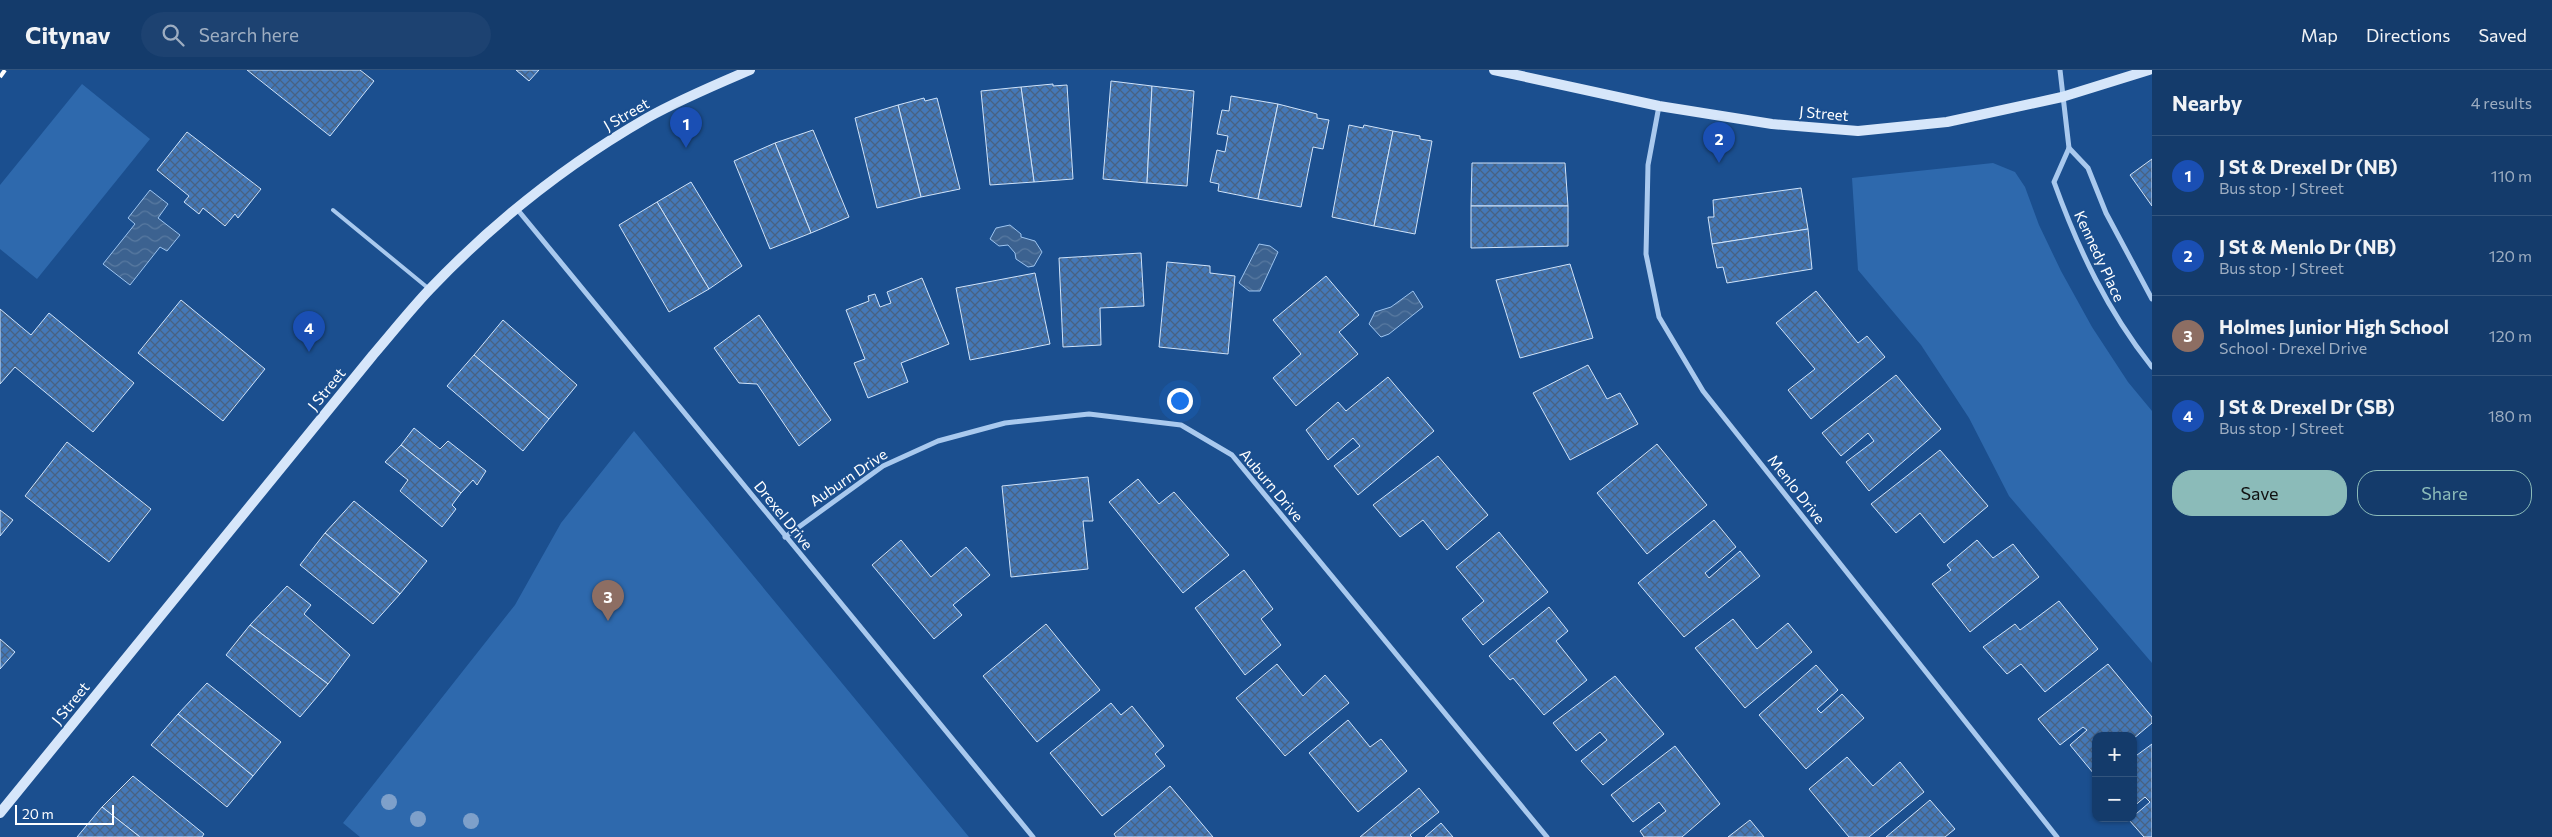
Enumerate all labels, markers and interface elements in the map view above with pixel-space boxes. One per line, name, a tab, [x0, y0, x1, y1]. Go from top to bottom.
search box	[141, 12, 491, 57]
text: Citynav	[25, 20, 111, 49]
icon: search	[159, 21, 187, 49]
text: Search here	[199, 23, 299, 46]
text: Map	[2301, 24, 2338, 46]
text: Directions	[2366, 24, 2450, 46]
text: Saved	[2478, 24, 2527, 46]
text: Nearby	[2172, 90, 2242, 115]
text: 4 results	[2471, 93, 2532, 112]
street label: J Street	[600, 94, 652, 134]
street label: J Street	[1798, 102, 1850, 124]
pin: 1	[670, 107, 702, 148]
pin: 2	[1703, 122, 1735, 163]
text: J St & Drexel Dr (NB)	[2219, 155, 2398, 178]
text: 1	[2184, 166, 2192, 185]
text: 110 m	[2491, 166, 2532, 185]
text: Bus stop · J Street	[2219, 178, 2344, 197]
street label: Kennedy Place	[2071, 208, 2129, 304]
text: J St & Menlo Dr (NB)	[2219, 235, 2396, 258]
text: 2	[2183, 246, 2193, 265]
text: 120 m	[2489, 246, 2532, 265]
text: Bus stop · J Street	[2219, 258, 2344, 277]
pin: 4	[293, 311, 325, 352]
text: Holmes Junior High School	[2219, 315, 2449, 338]
text: 3	[2183, 326, 2193, 345]
text: 120 m	[2489, 326, 2532, 345]
text: School · Drexel Drive	[2219, 338, 2367, 357]
street label: J Street	[303, 364, 349, 414]
your location	[1167, 388, 1193, 414]
text: J St & Drexel Dr (SB)	[2219, 395, 2395, 418]
text: 4	[2183, 406, 2193, 425]
text: 180 m	[2488, 406, 2532, 425]
text: Bus stop · J Street	[2219, 418, 2344, 437]
street label: Auburn Drive	[806, 444, 890, 509]
street label: Auburn Drive	[1236, 445, 1308, 525]
street label: Menlo Drive	[1764, 451, 1830, 527]
button: Save	[2172, 470, 2347, 516]
button: Share	[2357, 470, 2532, 516]
street label: Drexel Drive	[751, 477, 817, 553]
pin: 3	[592, 580, 624, 621]
street label: J Street	[47, 678, 93, 728]
map controls	[2092, 732, 2137, 822]
button: +	[2092, 732, 2137, 777]
button: −	[2092, 777, 2137, 822]
scale bar	[15, 802, 114, 825]
text: 20 m	[22, 805, 54, 822]

